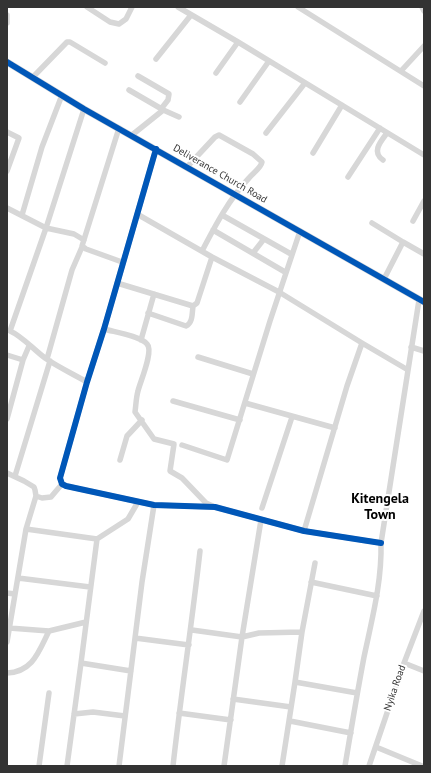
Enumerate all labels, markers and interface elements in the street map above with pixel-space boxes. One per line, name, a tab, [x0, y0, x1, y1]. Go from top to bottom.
street label: Deliverance Church Road	[171, 142, 269, 206]
district label: Kitengela Town	[351, 491, 409, 524]
street label: Nyika Road	[382, 664, 408, 712]

